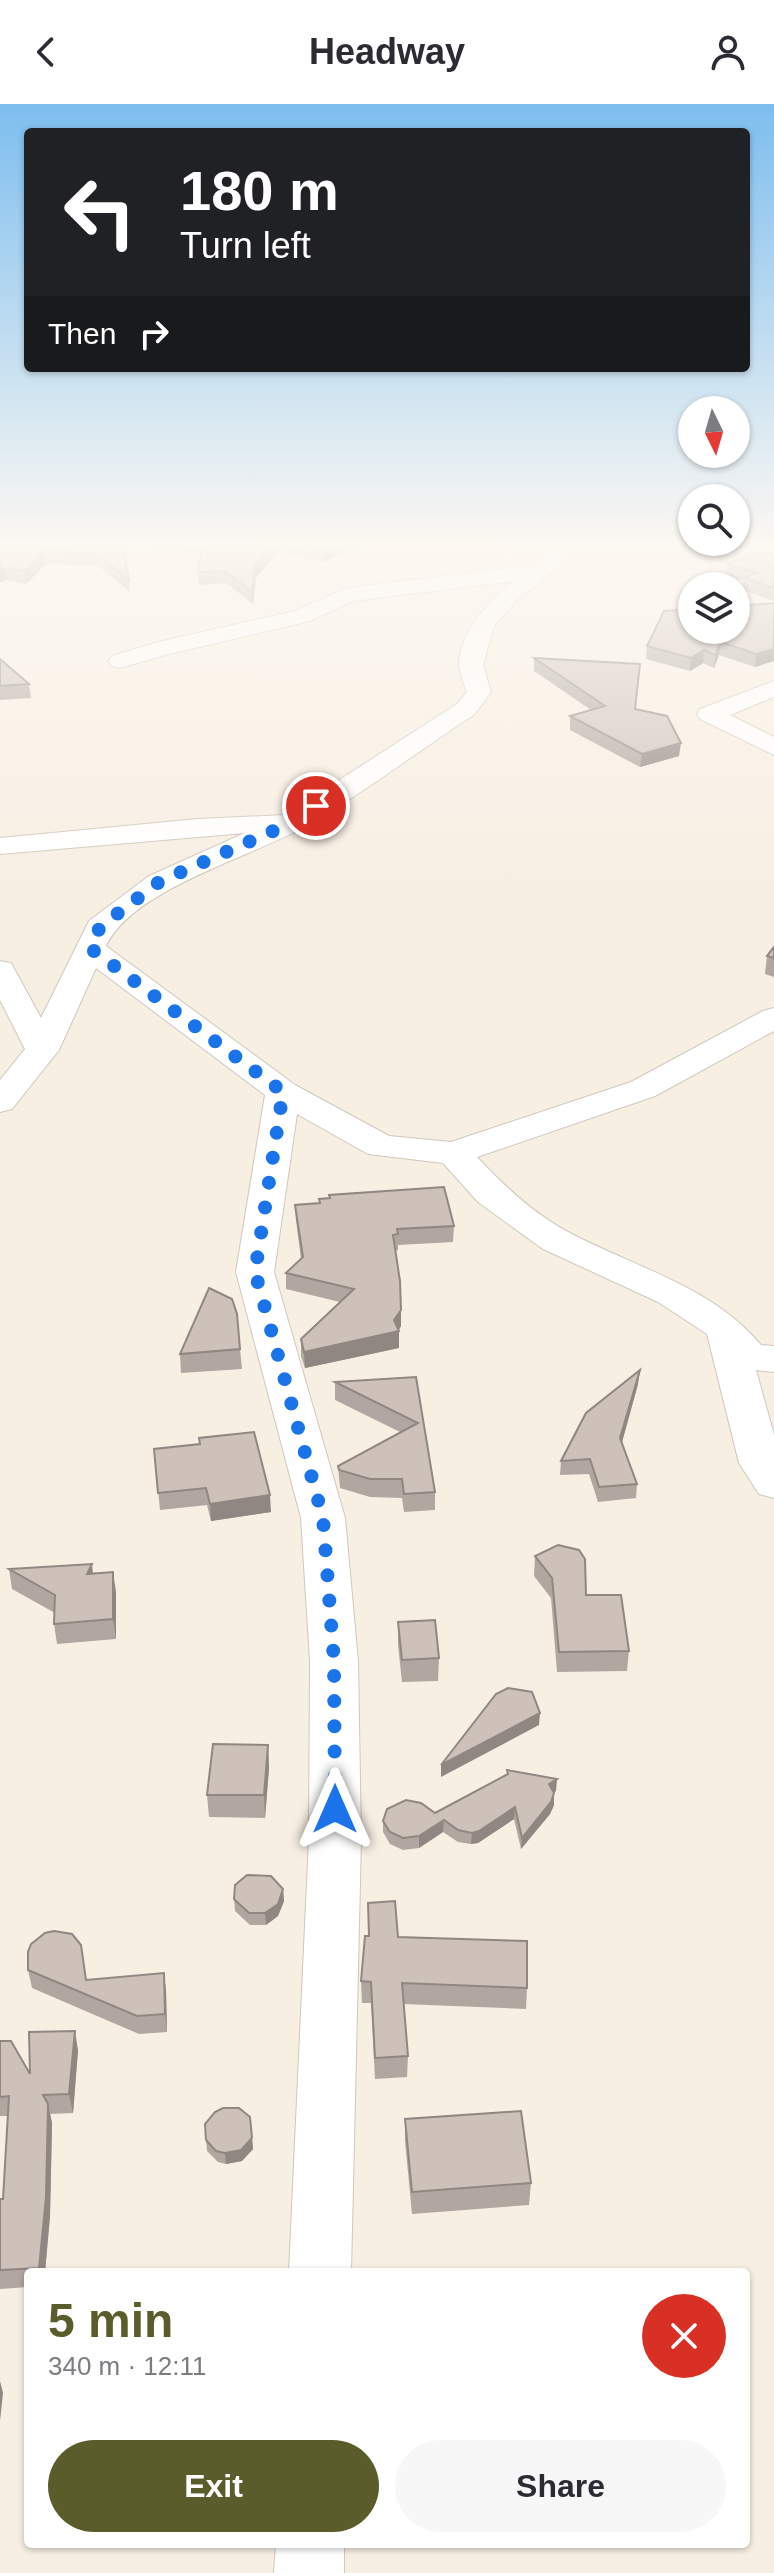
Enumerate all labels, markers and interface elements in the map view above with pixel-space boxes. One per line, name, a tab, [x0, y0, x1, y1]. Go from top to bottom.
icon: back	[24, 30, 68, 74]
icon: person	[706, 30, 750, 74]
text: Headway	[309, 31, 465, 72]
text: 180 m	[180, 159, 339, 222]
icon: left	[48, 160, 152, 264]
text: Turn left	[180, 225, 311, 266]
icon: right	[132, 312, 176, 356]
text: Then	[48, 317, 116, 350]
north arrow	[678, 396, 750, 468]
map controls	[678, 396, 750, 644]
button: search	[678, 484, 750, 556]
button: layers	[678, 572, 750, 644]
pin	[282, 772, 350, 840]
icon: arrive	[294, 784, 338, 828]
position arrow	[293, 1767, 377, 1851]
text: 5 min	[48, 2294, 173, 2347]
button: close	[642, 2294, 726, 2378]
text: 340 m · 12:11	[48, 2351, 207, 2381]
button: Exit	[48, 2440, 379, 2532]
button: Share	[395, 2440, 726, 2532]

